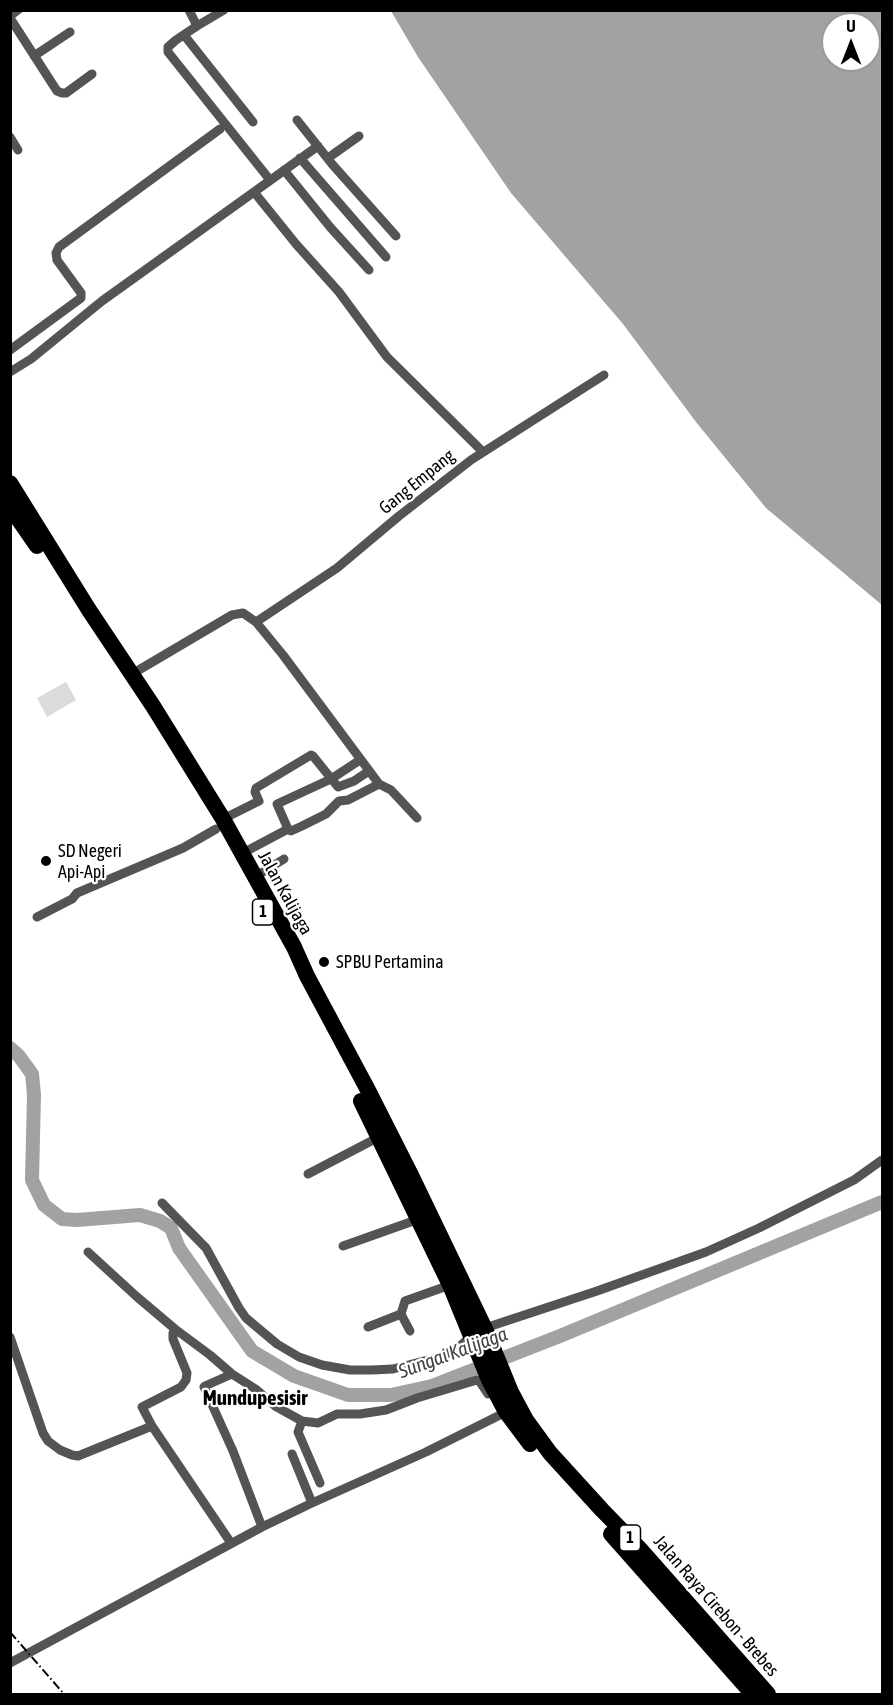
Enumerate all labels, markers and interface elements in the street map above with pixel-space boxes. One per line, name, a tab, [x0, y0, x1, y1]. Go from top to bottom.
north arrow	[821, 12, 881, 72]
text: U	[846, 17, 856, 35]
street label: Gang Empang	[375, 445, 459, 519]
place label: SD Negeri Api-Api	[58, 840, 122, 882]
street label: Jalan Kalijaga	[253, 847, 317, 939]
marker: SD Negeri Api-Api	[39, 854, 53, 868]
road number: 1	[252, 899, 274, 925]
place label: SPBU Pertamina	[336, 951, 444, 973]
marker: SPBU Pertamina	[317, 955, 331, 969]
water label: Sungai Kalijaga	[395, 1322, 511, 1384]
district label: Mundupesisir	[203, 1385, 307, 1411]
road number: 1	[620, 1525, 640, 1551]
street label: Jalan Raya Cirebon - Brebes	[649, 1531, 783, 1681]

